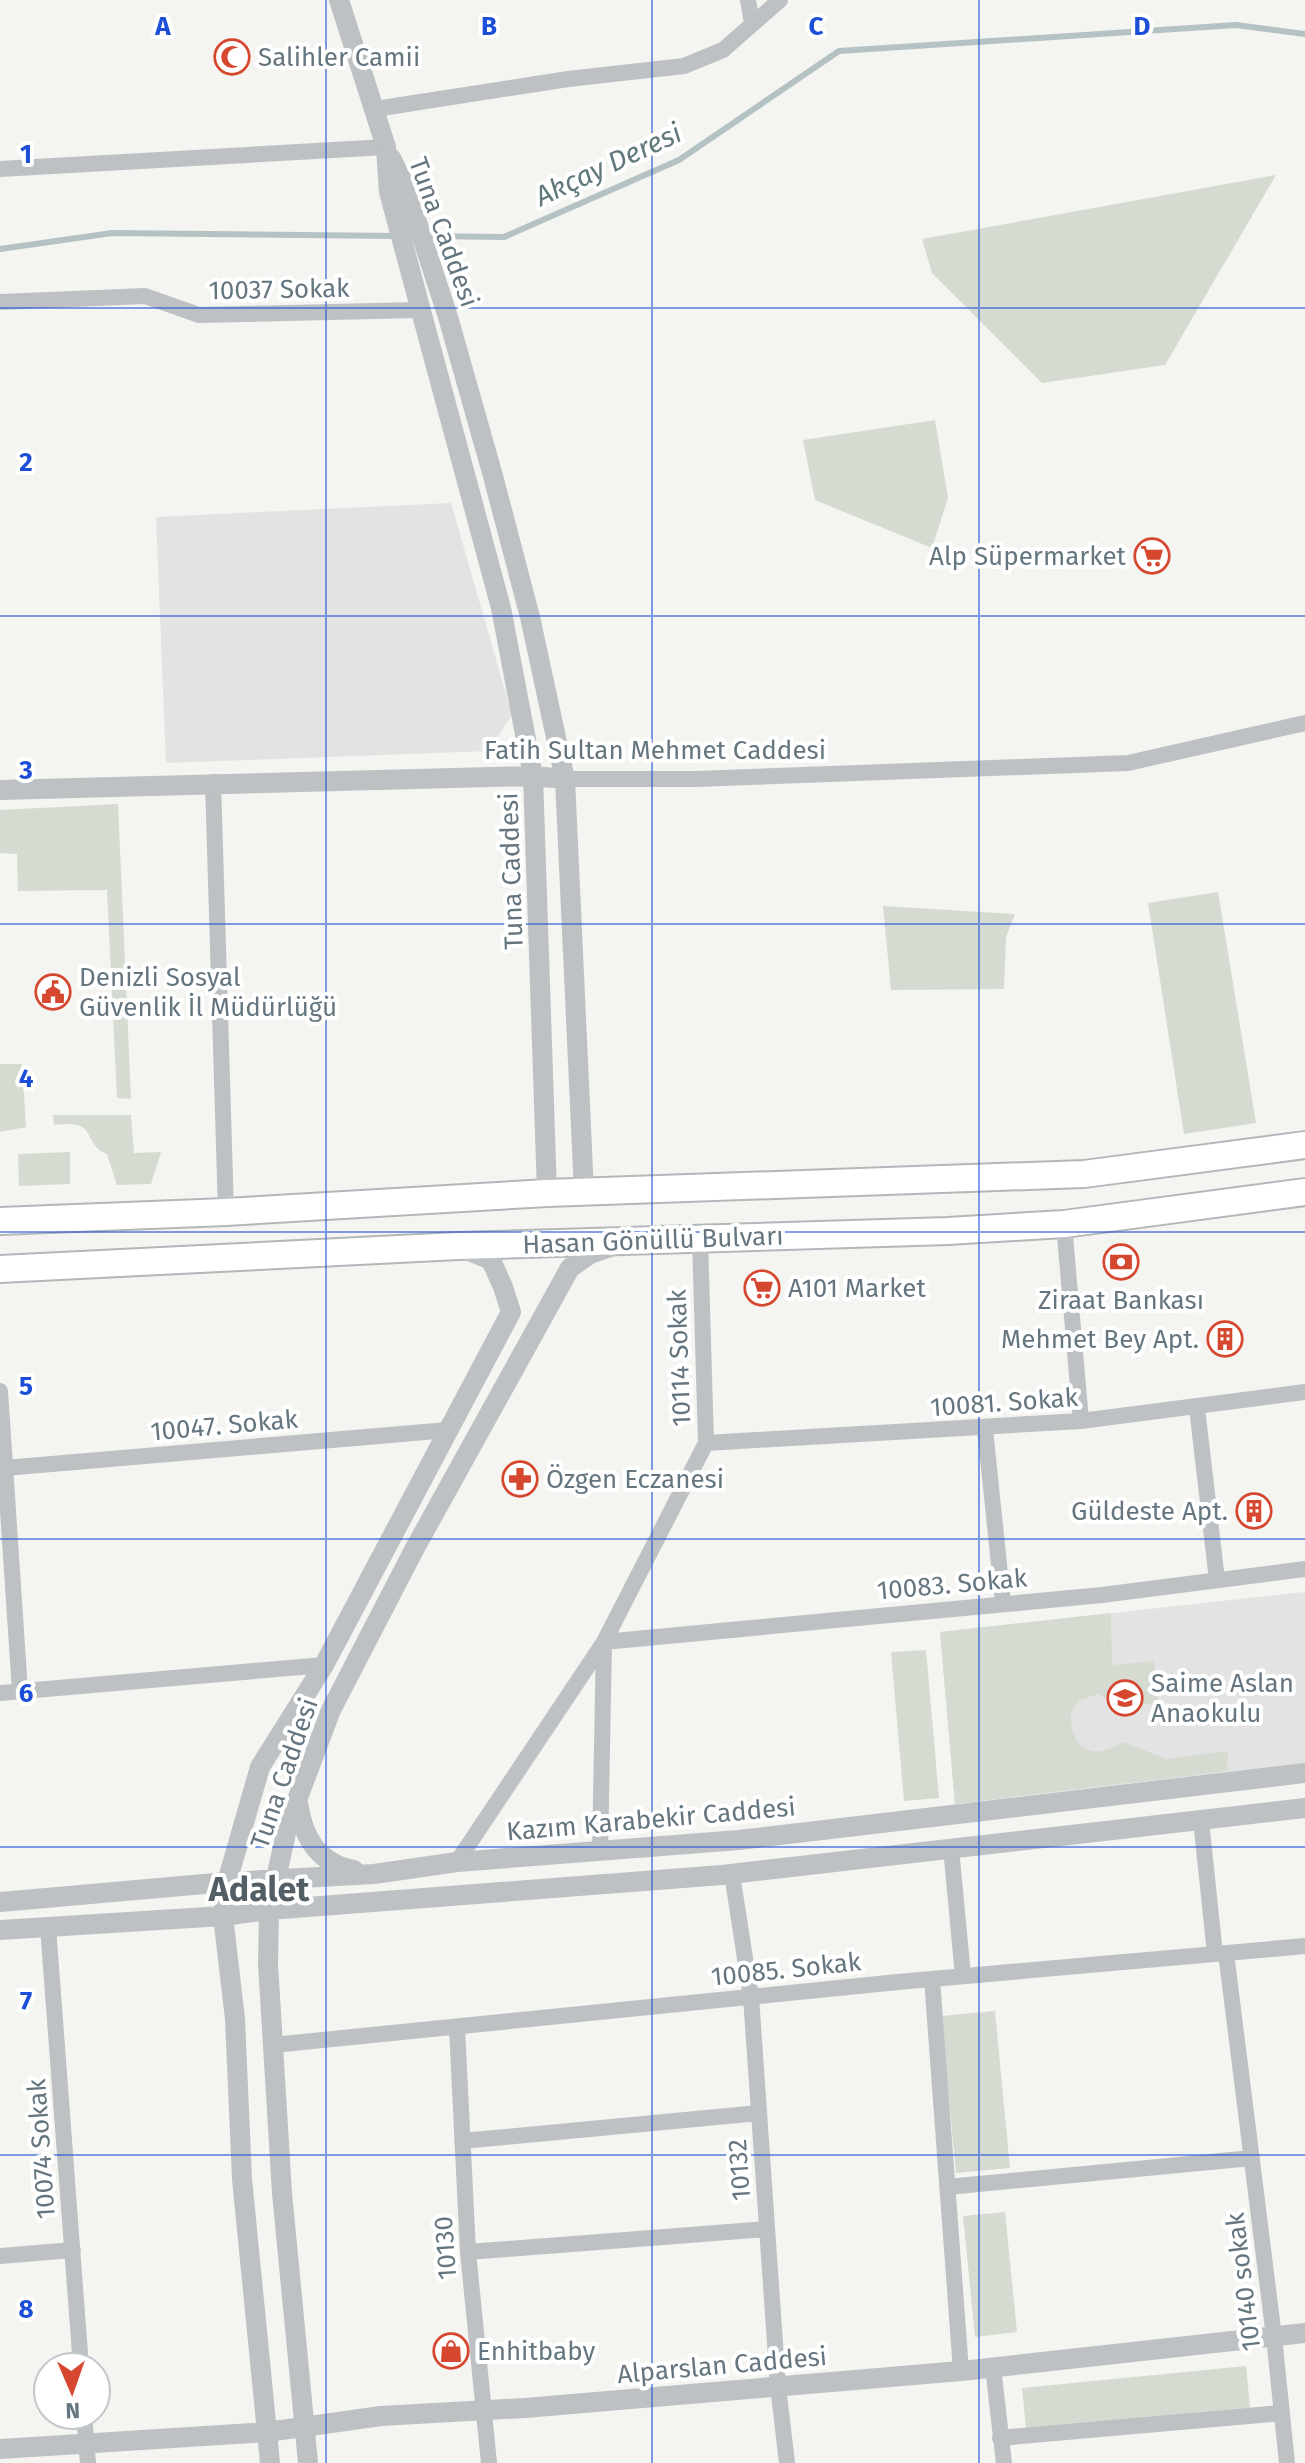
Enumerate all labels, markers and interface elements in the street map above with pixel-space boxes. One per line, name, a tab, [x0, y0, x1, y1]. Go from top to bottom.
text: A	[154, 11, 171, 42]
text: B	[481, 11, 497, 42]
text: C	[809, 11, 824, 42]
text: D	[1134, 11, 1151, 42]
mosque icon: Salihler Camii	[213, 38, 251, 76]
place label: Salihler Camii	[258, 42, 420, 73]
water label: Akçay Deresi	[529, 116, 687, 213]
text: 1	[20, 139, 32, 170]
street label: Tuna Caddesi	[402, 153, 485, 311]
street label: 10037 Sokak	[208, 273, 350, 306]
text: 2	[19, 447, 33, 478]
supermarket icon: Alp Süpermarket	[1133, 537, 1171, 575]
place label: Alp Süpermarket	[929, 541, 1127, 572]
street label: Fatih Sultan Mehmet Caddesi	[484, 735, 826, 766]
text: 3	[18, 755, 33, 786]
street label: Tuna Caddesi	[493, 792, 530, 950]
place label: Denizli Sosyal Güvenlik İl Müdürlüğü	[79, 962, 337, 1023]
public building icon: Denizli Sosyal Güvenlik İl Müdürlüğü	[34, 973, 72, 1011]
text: 4	[19, 1063, 34, 1094]
street label: Hasan Gönüllü Bulvarı	[522, 1220, 784, 1261]
bank icon: Ziraat Bankası	[1102, 1243, 1140, 1281]
supermarket icon: A101 Market	[743, 1269, 781, 1307]
place label: A101 Market	[788, 1273, 927, 1304]
place label: Ziraat Bankası	[1038, 1285, 1204, 1316]
street label: 10114 Sokak	[662, 1288, 697, 1427]
building icon: Mehmet Bey Apt.	[1206, 1320, 1244, 1358]
place label: Mehmet Bey Apt.	[1001, 1324, 1199, 1355]
text: 5	[19, 1371, 33, 1402]
street label: 10081. Sokak	[929, 1382, 1080, 1423]
street label: 10047. Sokak	[149, 1404, 300, 1447]
pharmacy icon: Özgen Eczanesi	[501, 1460, 539, 1498]
place label: Özgen Eczanesi	[546, 1464, 724, 1495]
building icon: Güldeste Apt.	[1235, 1492, 1273, 1530]
place label: Güldeste Apt.	[1071, 1496, 1228, 1527]
street label: 10083. Sokak	[876, 1562, 1029, 1606]
place label: Saime Aslan Anaokulu	[1151, 1668, 1294, 1729]
text: 6	[19, 1678, 34, 1709]
school or university icon: Saime Aslan Anaokulu	[1106, 1679, 1144, 1717]
street label: Tuna Caddesi	[244, 1694, 325, 1852]
street label: Kazım Karabekir Caddesi	[505, 1791, 797, 1848]
district label: Adalet	[208, 1869, 310, 1910]
street label: 10085. Sokak	[710, 1946, 863, 1993]
text: 7	[20, 1986, 32, 2017]
street label: 10074 Sokak	[21, 2077, 62, 2220]
street label: 10132	[722, 2138, 757, 2202]
street label: 10140 sokak	[1220, 2210, 1267, 2353]
street label: 10130	[428, 2215, 463, 2281]
text: 8	[18, 2294, 34, 2325]
shop icon: Enhitbaby	[432, 2332, 470, 2370]
place label: Enhitbaby	[477, 2336, 596, 2367]
street label: Alparslan Caddesi	[616, 2341, 828, 2390]
north arrow	[32, 2351, 112, 2431]
text: N	[65, 2397, 80, 2424]

